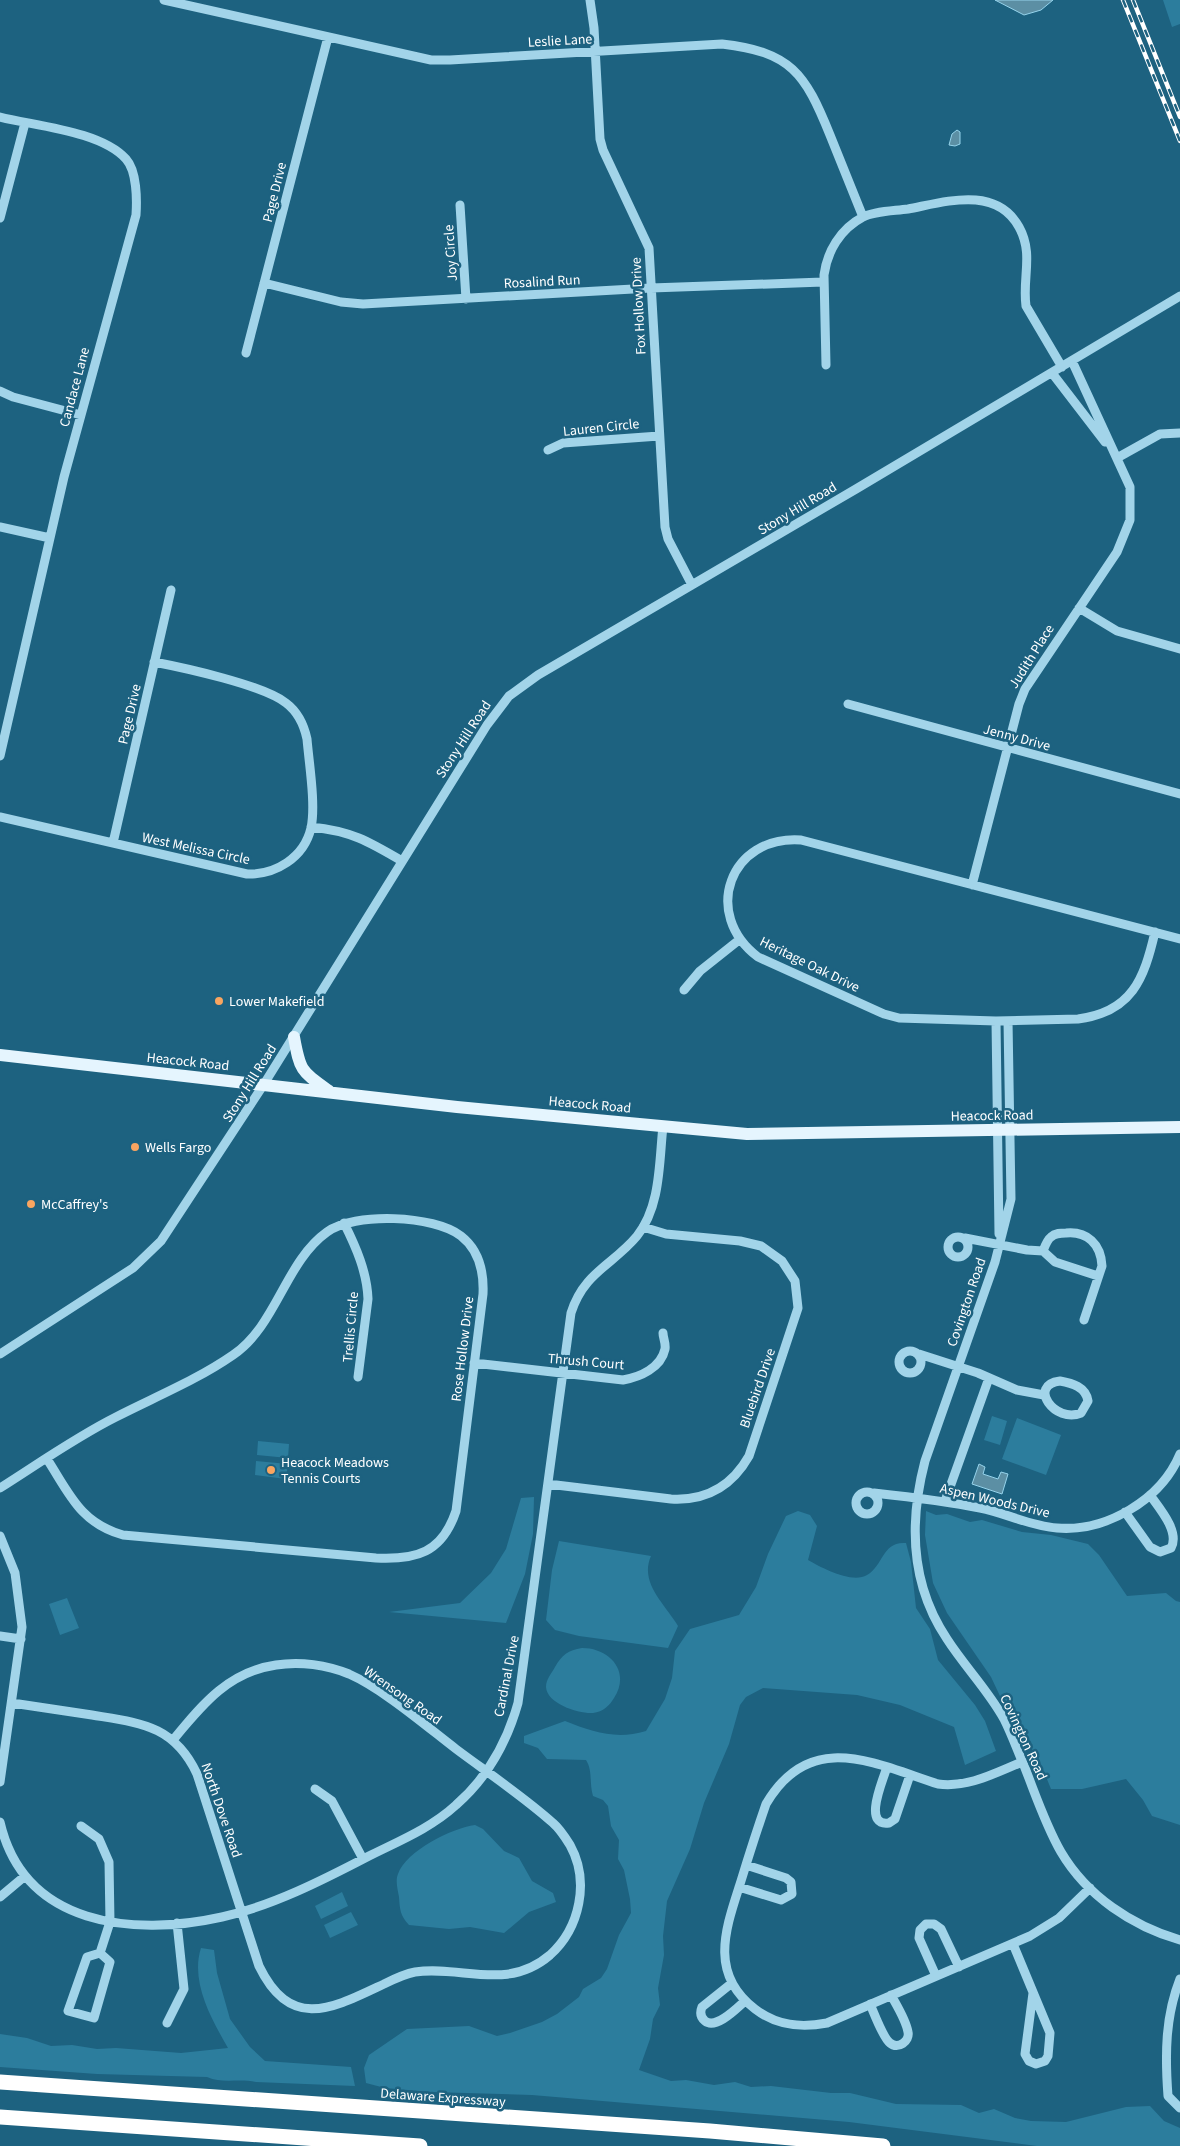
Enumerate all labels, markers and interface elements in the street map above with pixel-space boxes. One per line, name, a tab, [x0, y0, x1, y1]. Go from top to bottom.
street label: Leslie Lane	[527, 29, 593, 53]
street label: Page Drive	[258, 160, 292, 224]
street label: Joy Circle	[439, 224, 463, 282]
street label: Fox Hollow Drive	[626, 257, 652, 355]
street label: Rosalind Run	[503, 270, 581, 294]
street label: Candace Lane	[55, 345, 95, 429]
street label: Lauren Circle	[562, 414, 640, 442]
street label: Stony Hill Road	[754, 477, 841, 540]
street label: Judith Place	[1004, 621, 1060, 692]
street label: Page Drive	[113, 682, 147, 746]
street label: Stony Hill Road	[431, 697, 496, 782]
street label: Jenny Drive	[981, 719, 1053, 757]
street label: West Melissa Circle	[140, 828, 252, 870]
street label: Heritage Oak Drive	[756, 932, 863, 998]
place label: Lower Makefield	[229, 992, 324, 1012]
marker: Lower Makefield	[213, 995, 225, 1007]
street label: Stony Hill Road	[218, 1041, 282, 1126]
street label: Heacock Road	[146, 1048, 230, 1076]
street label: Heacock Road	[548, 1091, 632, 1119]
street label: Heacock Road	[950, 1105, 1034, 1127]
place label: Wells Fargo	[145, 1138, 211, 1158]
marker: Wells Fargo	[129, 1141, 141, 1153]
place label: McCaffrey's	[41, 1195, 108, 1215]
marker: McCaffrey's	[25, 1198, 37, 1210]
street label: Covington Road	[942, 1255, 992, 1349]
street label: Trellis Circle	[338, 1291, 364, 1363]
street label: Rose Hollow Drive	[447, 1295, 479, 1403]
street label: Bluebird Drive	[735, 1346, 781, 1431]
street label: Thrush Court	[547, 1349, 625, 1375]
place label: Heacock Meadows Tennis Courts	[281, 1453, 389, 1489]
marker: Heacock Meadows Tennis Courts	[265, 1464, 277, 1476]
street label: Aspen Woods Drive	[938, 1479, 1052, 1523]
street label: Cardinal Drive	[489, 1634, 525, 1719]
street label: Wrensong Road	[359, 1661, 446, 1730]
street label: Covington Road	[994, 1691, 1052, 1784]
street label: North Dove Road	[195, 1760, 247, 1860]
street label: Delaware Expressway	[380, 2084, 507, 2112]

